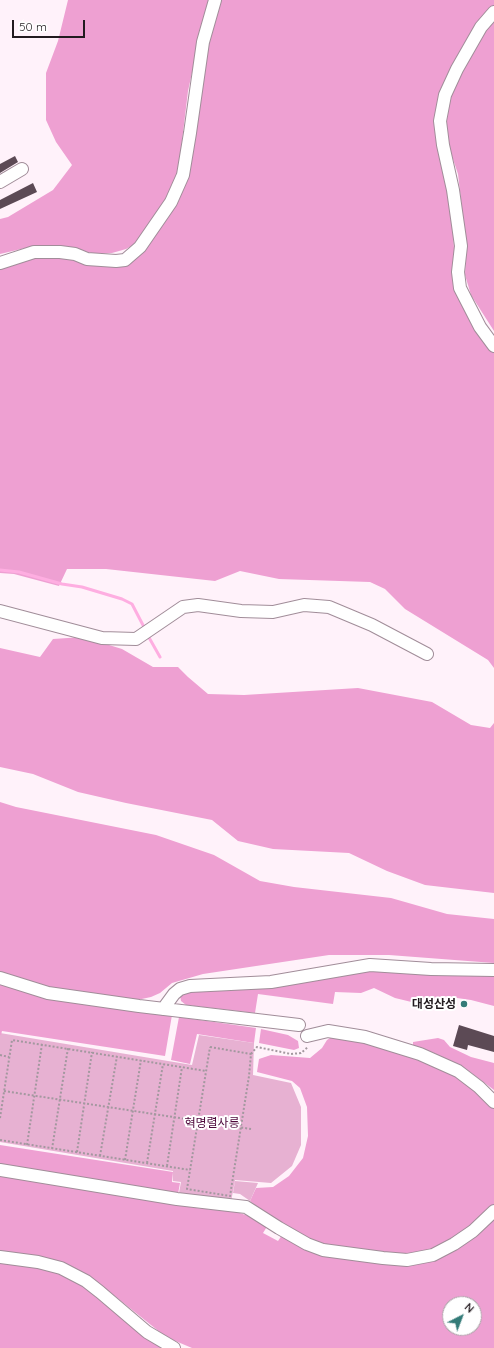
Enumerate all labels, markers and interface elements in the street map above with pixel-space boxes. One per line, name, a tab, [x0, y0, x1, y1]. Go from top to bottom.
scale bar	[14, 12, 87, 38]
text: 50 m	[19, 19, 47, 34]
place label: 대성산성	[412, 997, 456, 1011]
marker: 대성산성	[459, 999, 469, 1009]
park label: 혁명렬사릉	[184, 1116, 240, 1130]
north arrow	[442, 1296, 482, 1336]
text: N	[462, 1300, 477, 1316]

